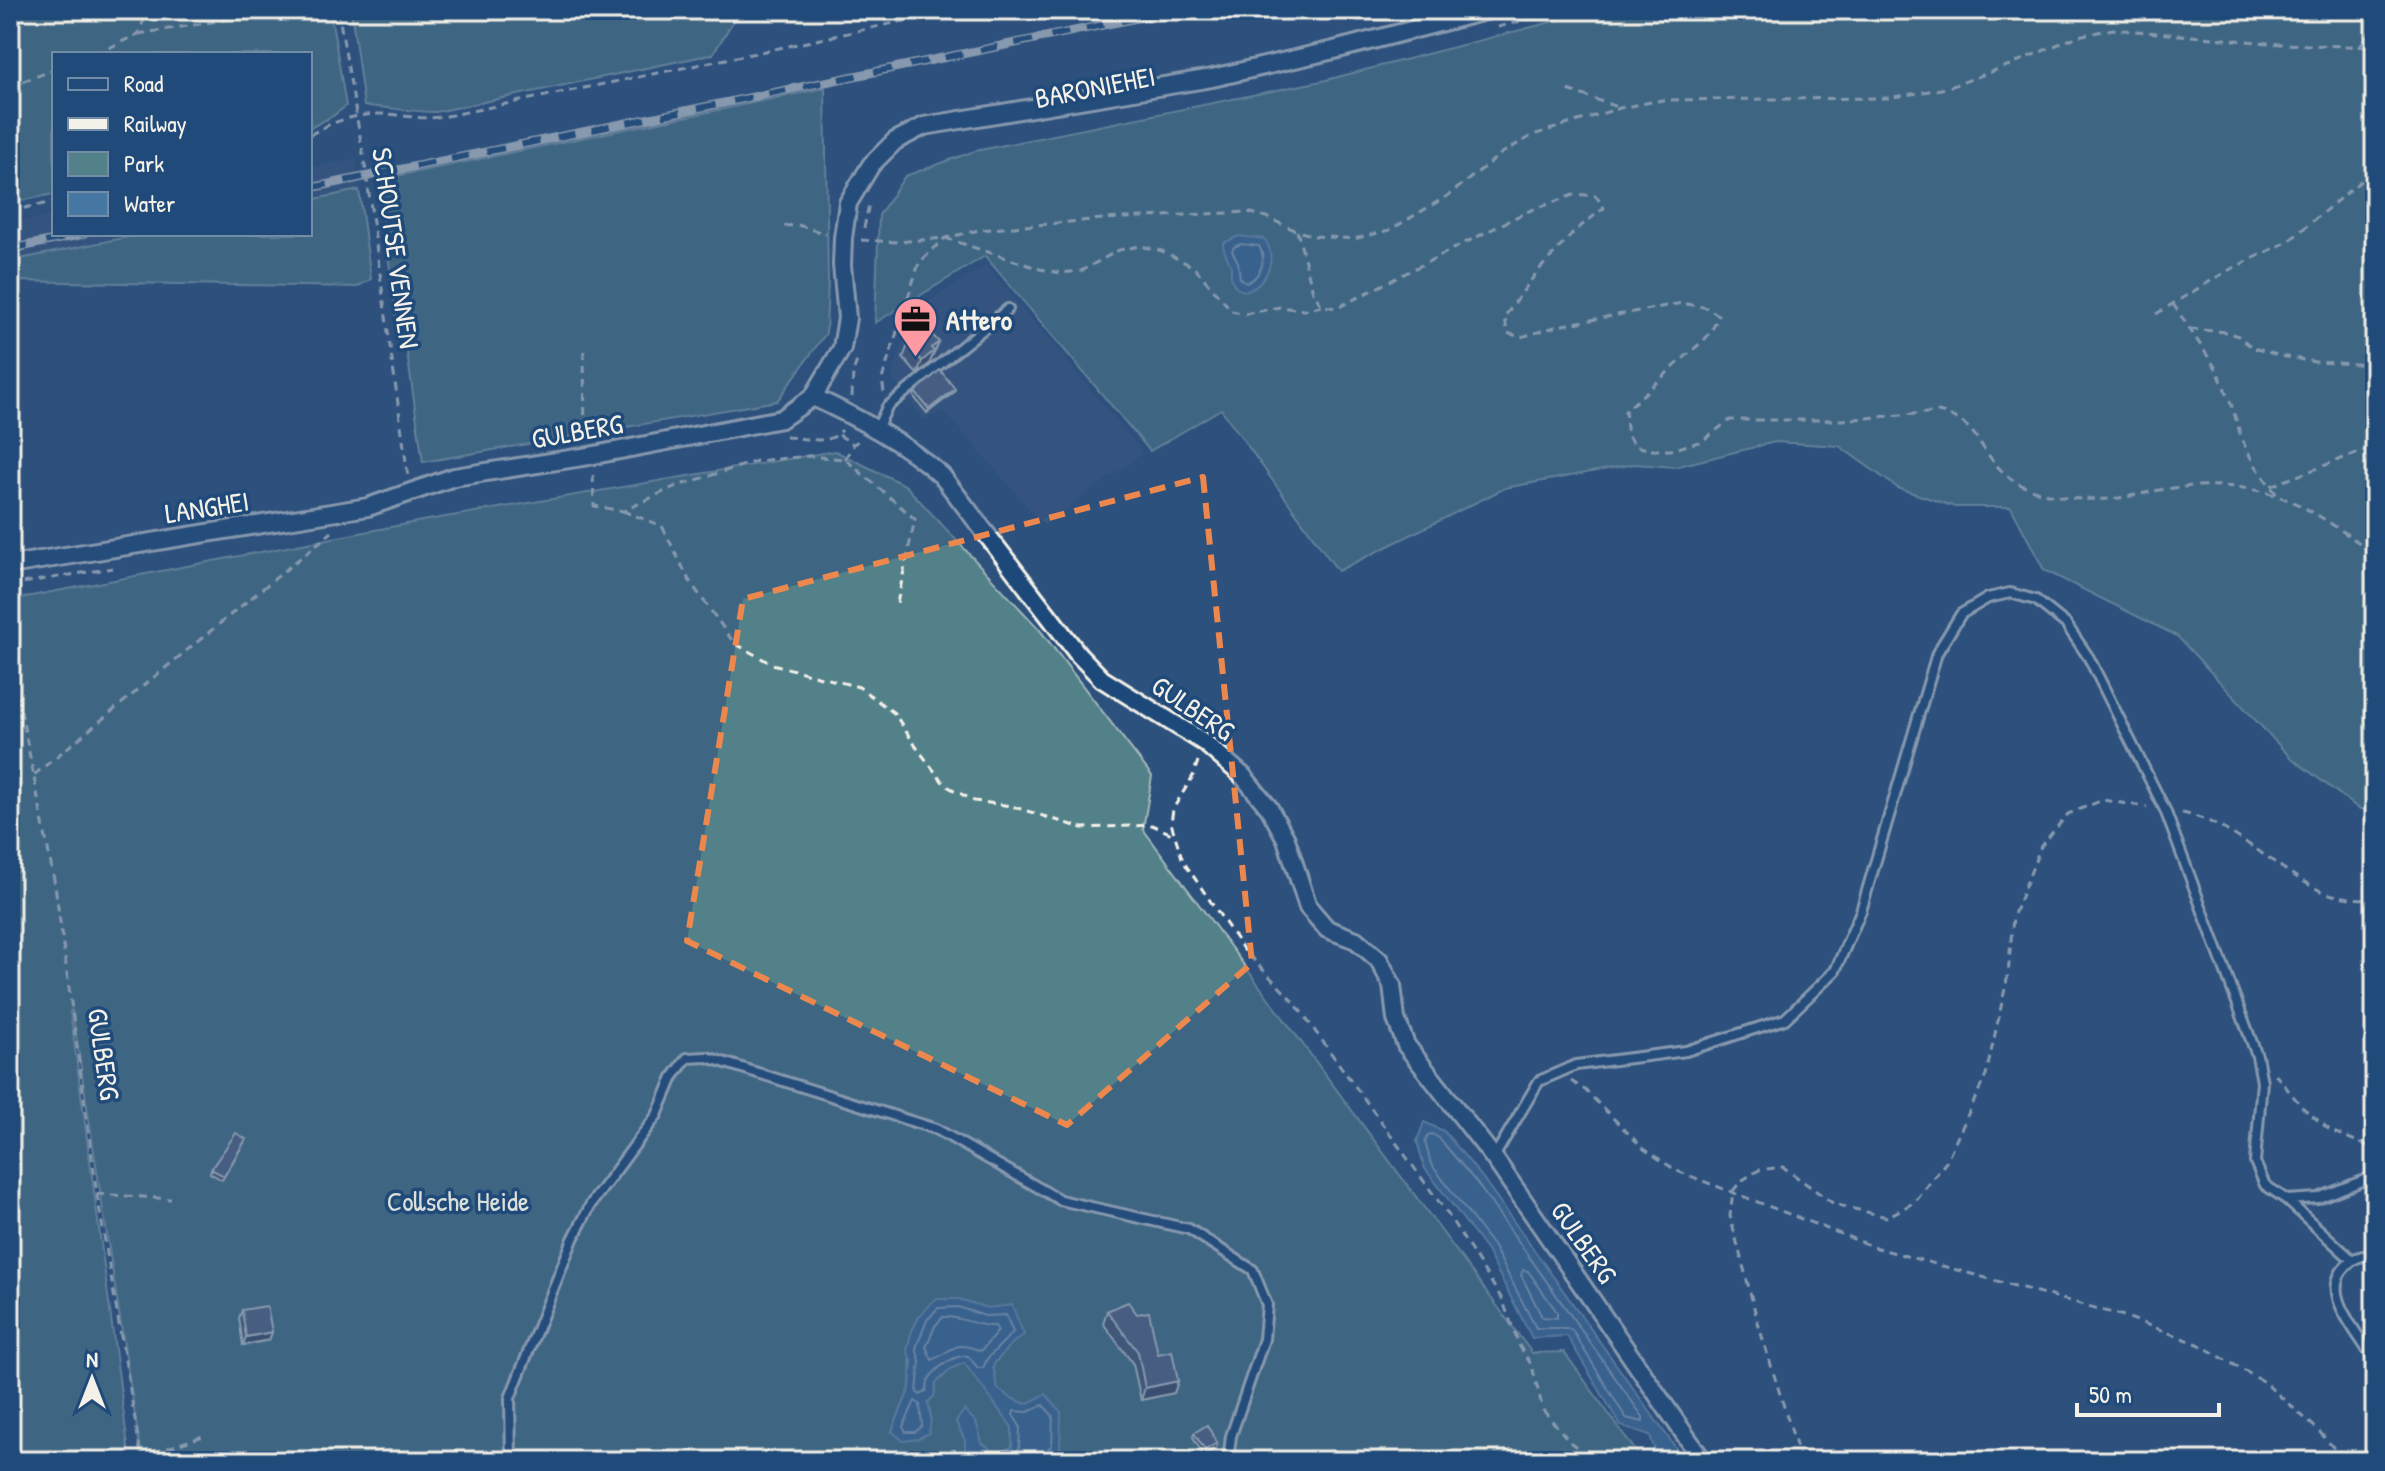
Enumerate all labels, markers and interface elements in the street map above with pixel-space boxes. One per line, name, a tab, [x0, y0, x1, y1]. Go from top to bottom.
legend	[52, 52, 312, 236]
street label: BARONIEHEI	[1031, 57, 1159, 117]
text: Road	[124, 67, 163, 99]
text: Railway	[124, 107, 187, 139]
street label: SCHOUTSE VENNEN	[363, 145, 429, 351]
text: Park	[124, 147, 164, 179]
text: Water	[124, 187, 175, 219]
office icon: Attero	[891, 296, 939, 359]
place label: Attero	[946, 301, 1013, 339]
street label: GULBERG	[528, 404, 626, 458]
street label: LANGHEI	[162, 482, 252, 532]
street label: GULBERG	[1144, 667, 1242, 750]
street label: GULBERG	[79, 1006, 129, 1103]
park label: Collsche Heide	[387, 1182, 529, 1220]
street label: GULBERG	[1542, 1193, 1626, 1291]
north arrow	[52, 1339, 132, 1419]
text: N	[86, 1344, 98, 1374]
scale bar	[2077, 1367, 2219, 1417]
text: 50 m	[2089, 1378, 2132, 1410]

